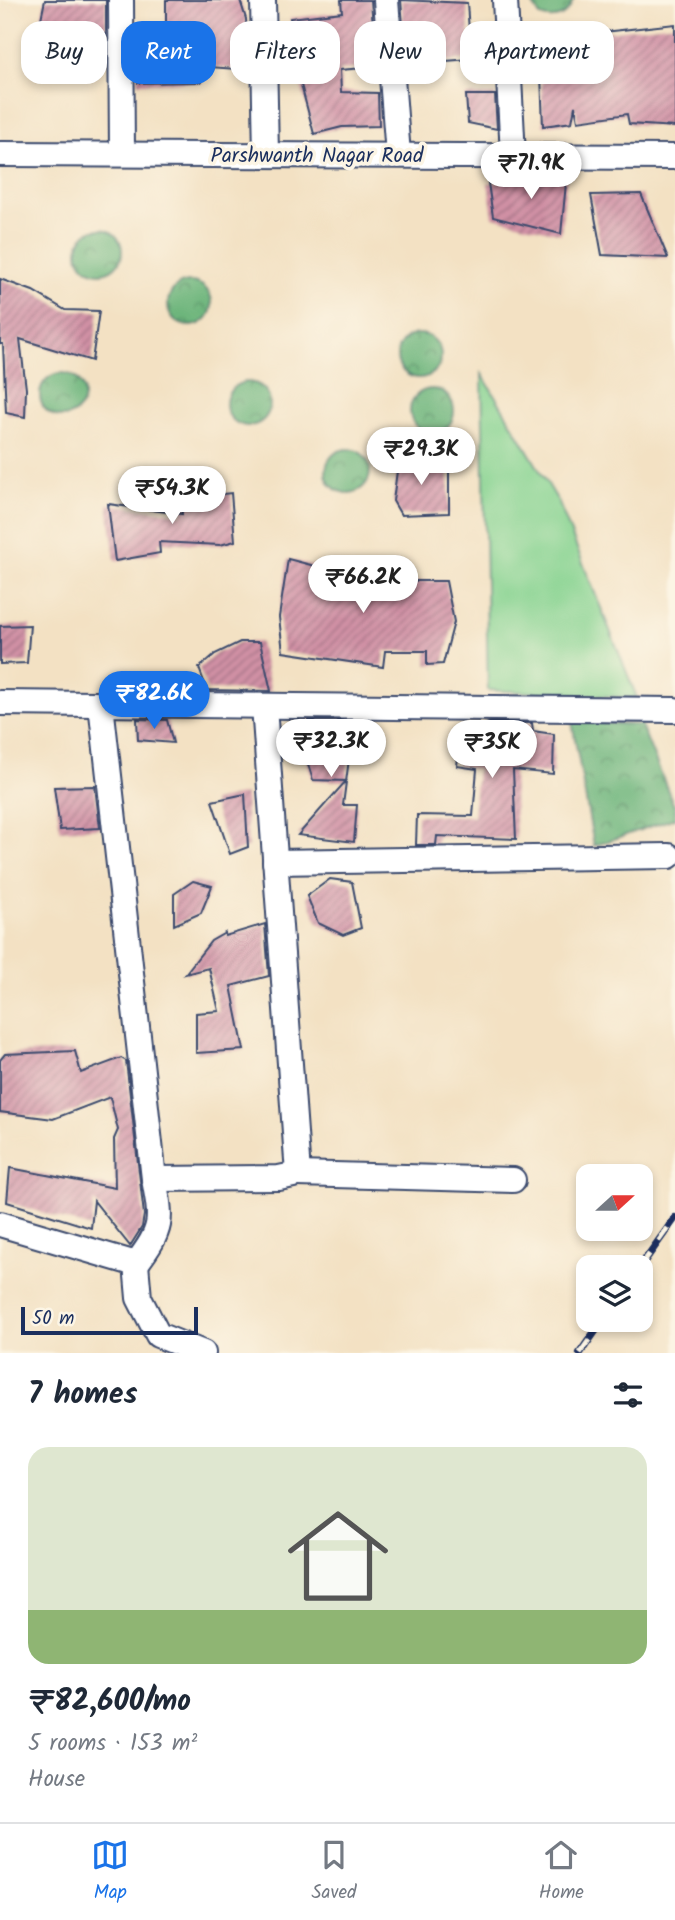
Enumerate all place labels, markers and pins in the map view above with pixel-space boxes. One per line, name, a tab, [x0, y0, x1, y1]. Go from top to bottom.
pin: ₹71.9K	[474, 142, 588, 201]
pin: ₹29.3K	[364, 428, 478, 487]
pin: ₹54.3K	[115, 466, 229, 526]
pin: ₹66.2K	[306, 556, 420, 615]
pin: ₹82.6K	[97, 672, 211, 731]
pin: ₹32.3K	[274, 720, 388, 779]
pin: ₹35K	[451, 720, 533, 780]

